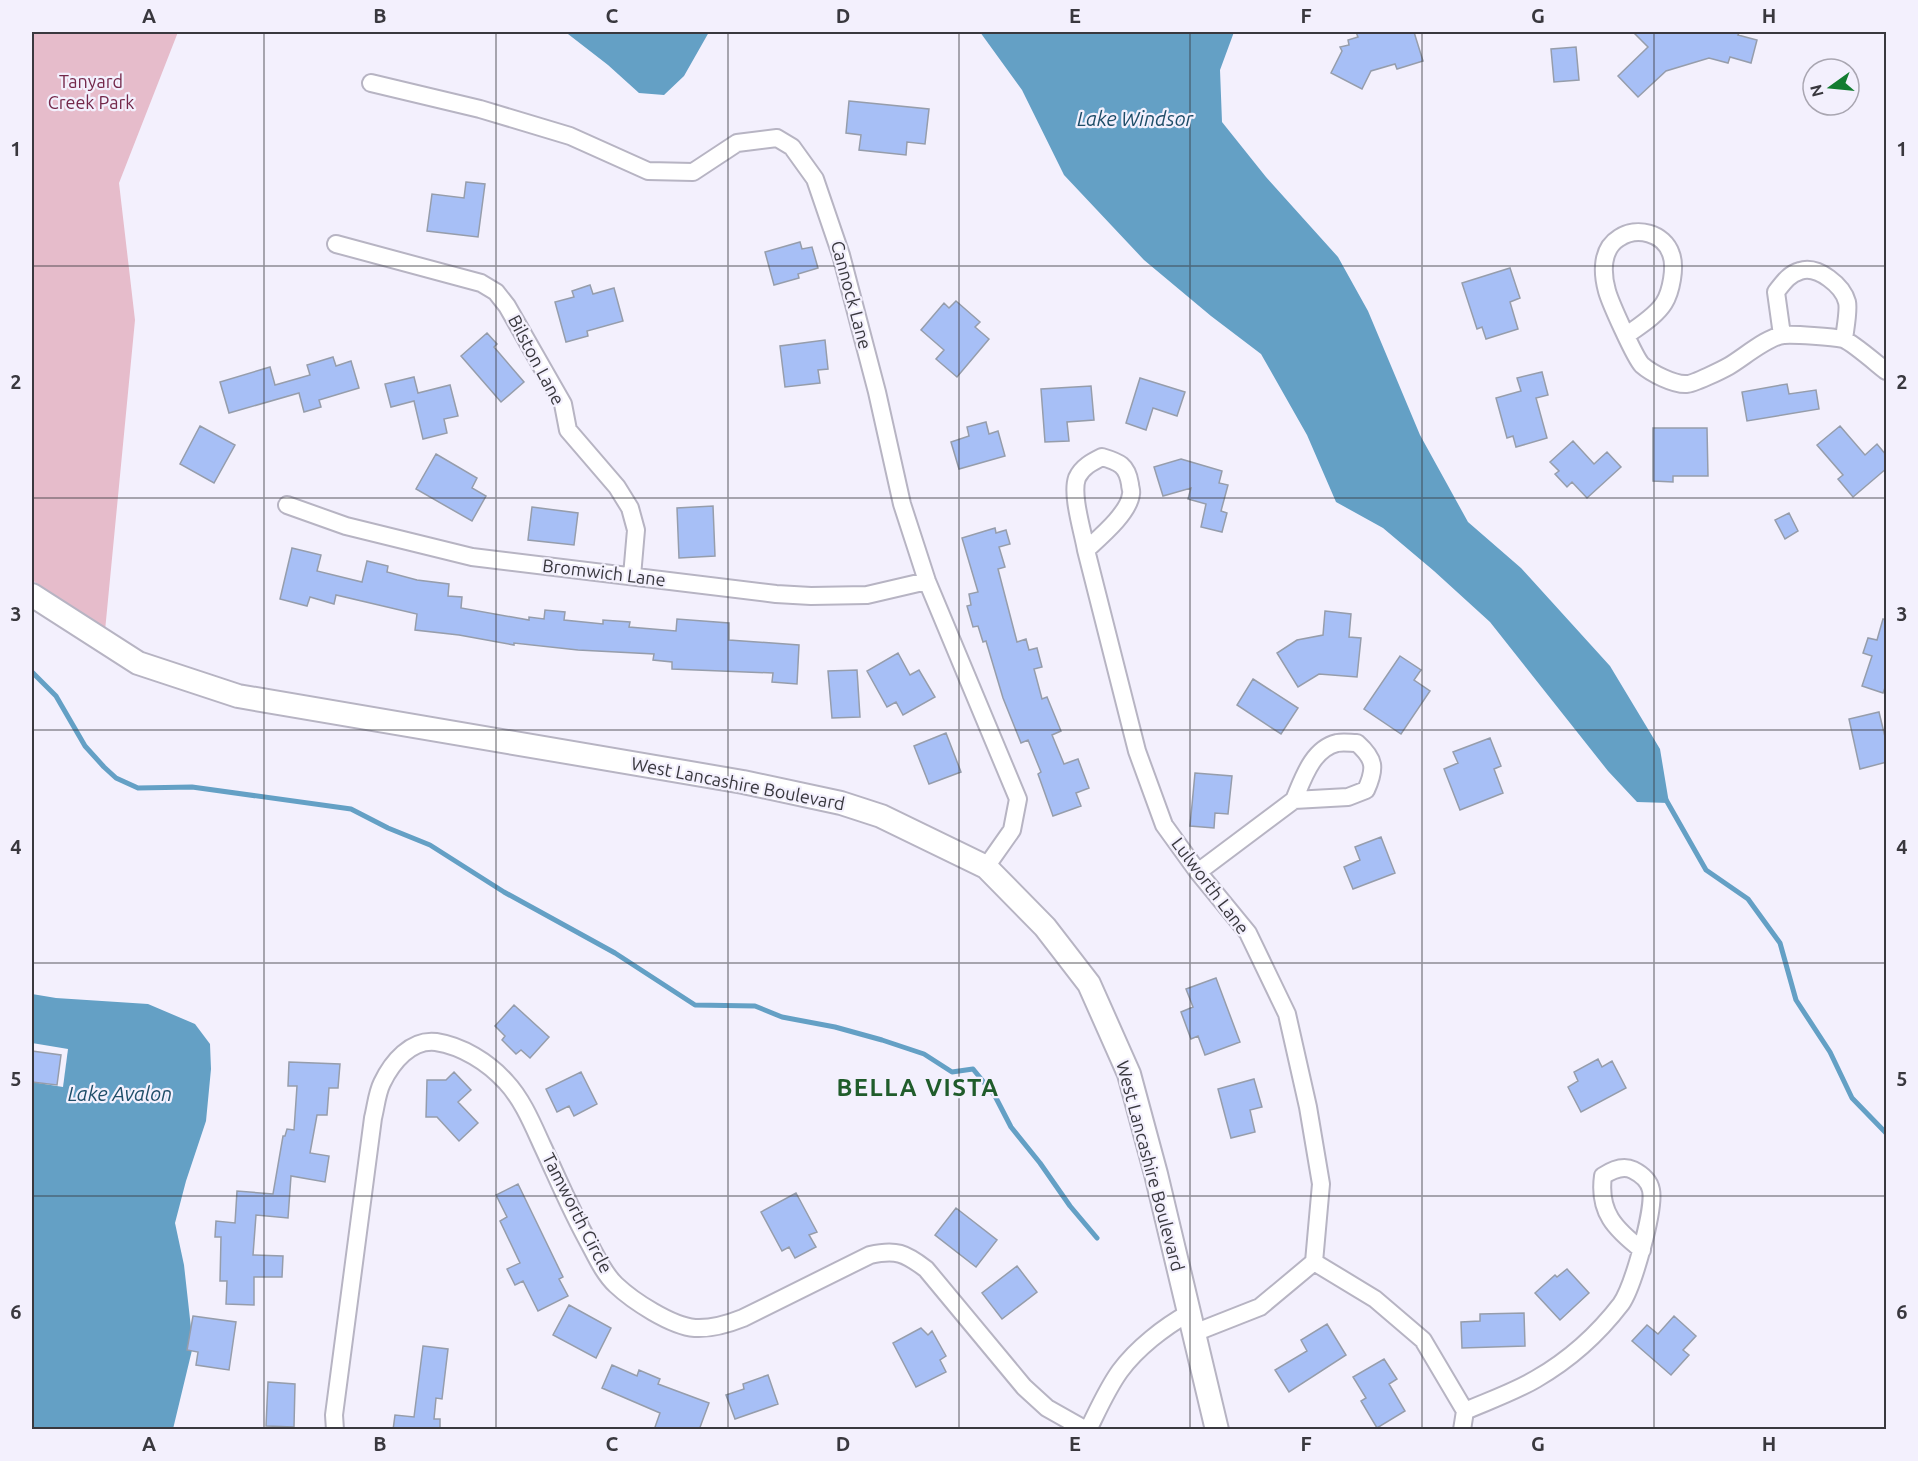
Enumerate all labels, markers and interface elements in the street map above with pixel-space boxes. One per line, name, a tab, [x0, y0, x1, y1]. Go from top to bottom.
text: A	[142, 4, 156, 27]
text: B	[373, 4, 387, 27]
text: C	[606, 4, 619, 27]
text: D	[836, 4, 850, 27]
text: E	[1069, 4, 1081, 27]
text: F	[1300, 4, 1312, 27]
text: G	[1531, 4, 1545, 27]
text: H	[1762, 4, 1776, 27]
north arrow	[1801, 57, 1861, 117]
park label: Tanyard Creek Park	[48, 71, 134, 112]
text: N	[1806, 83, 1827, 99]
water label: Lake Windsor	[1077, 107, 1194, 130]
text: 1	[10, 137, 22, 160]
text: 1	[1896, 137, 1908, 160]
street label: Cannock Lane	[828, 238, 876, 351]
street label: Bilston Lane	[505, 311, 569, 408]
text: 2	[10, 370, 22, 393]
text: 2	[1896, 370, 1908, 393]
street label: Bromwich Lane	[541, 555, 667, 589]
text: 3	[10, 602, 22, 625]
text: 3	[1896, 602, 1908, 625]
street label: West Lancashire Boulevard	[630, 752, 847, 814]
street label: Lulworth Lane	[1168, 833, 1254, 938]
text: 4	[10, 835, 22, 858]
text: 4	[1896, 835, 1908, 858]
street label: West Lancashire Boulevard	[1113, 1058, 1189, 1273]
text: 5	[10, 1067, 22, 1090]
text: 5	[1896, 1067, 1908, 1090]
district label: BELLA VISTA	[836, 1074, 1000, 1101]
water label: Lake Avalon	[68, 1082, 172, 1105]
street label: Tamworth Circle	[539, 1149, 617, 1276]
text: 6	[10, 1300, 22, 1323]
text: 6	[1896, 1300, 1908, 1323]
text: A	[142, 1432, 156, 1455]
text: B	[373, 1432, 387, 1455]
text: C	[606, 1432, 619, 1455]
text: D	[836, 1432, 850, 1455]
text: E	[1069, 1432, 1081, 1455]
text: F	[1300, 1432, 1312, 1455]
text: G	[1531, 1432, 1545, 1455]
text: H	[1762, 1432, 1776, 1455]

